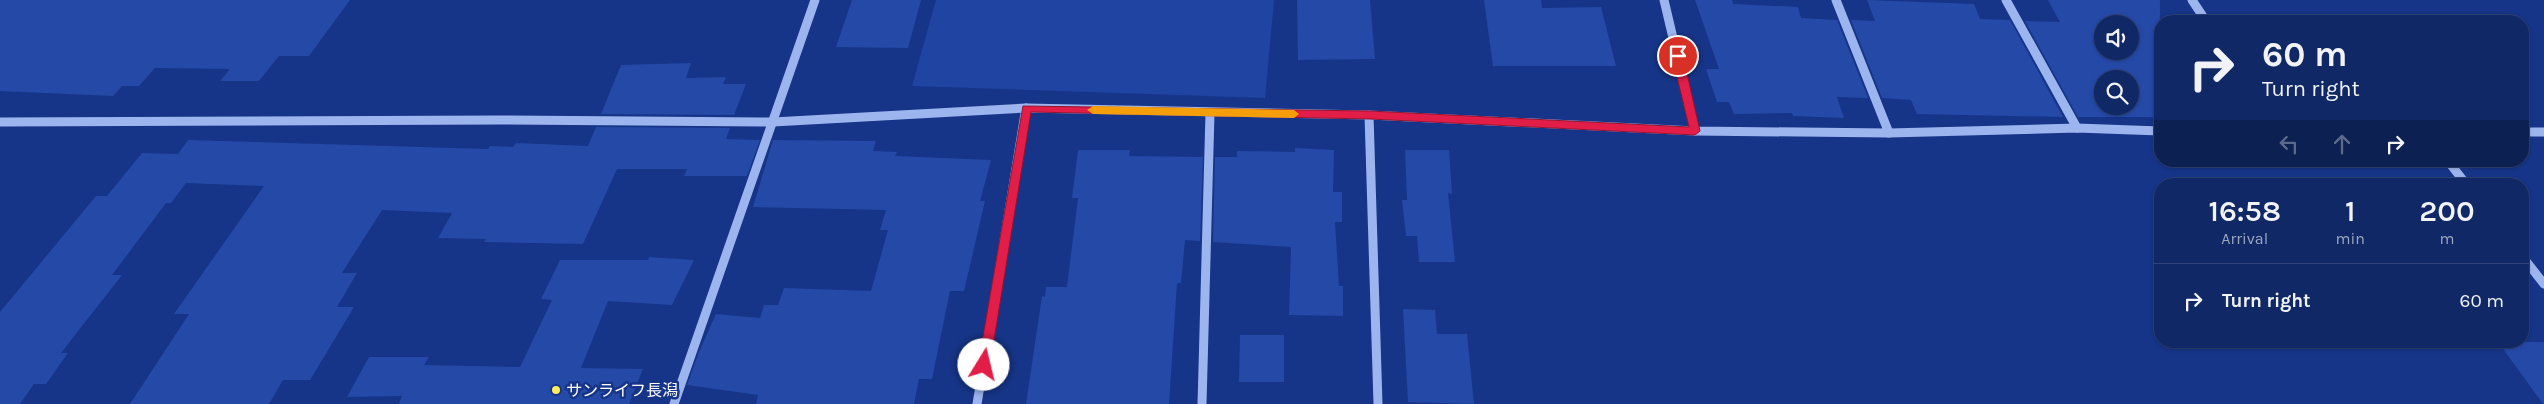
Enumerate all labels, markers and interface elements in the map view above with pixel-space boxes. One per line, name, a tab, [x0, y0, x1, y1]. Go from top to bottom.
map controls	[2094, 15, 2139, 115]
button: sound	[2094, 15, 2139, 60]
text: 60 m	[2262, 34, 2347, 75]
pin	[1657, 35, 1699, 77]
icon: right	[2179, 35, 2244, 100]
icon: arrive	[1664, 42, 1692, 70]
button: search	[2094, 70, 2139, 115]
text: Turn right	[2262, 76, 2360, 102]
icon: left	[2275, 130, 2303, 158]
icon: ahead	[2328, 130, 2356, 158]
icon: right	[2381, 130, 2409, 158]
text: 16:58	[2208, 193, 2281, 229]
text: 1	[2345, 193, 2355, 229]
text: 200	[2419, 193, 2475, 229]
text: Arrival	[2221, 229, 2268, 248]
text: min	[2335, 229, 2365, 248]
text: m	[2439, 229, 2454, 248]
icon: right	[2179, 287, 2207, 315]
text: Turn right	[2222, 290, 2311, 312]
text: 60 m	[2460, 290, 2504, 312]
position arrow	[957, 338, 1009, 390]
place label: サンライフ長潟	[566, 381, 678, 400]
marker: サンライフ長潟	[550, 384, 562, 396]

